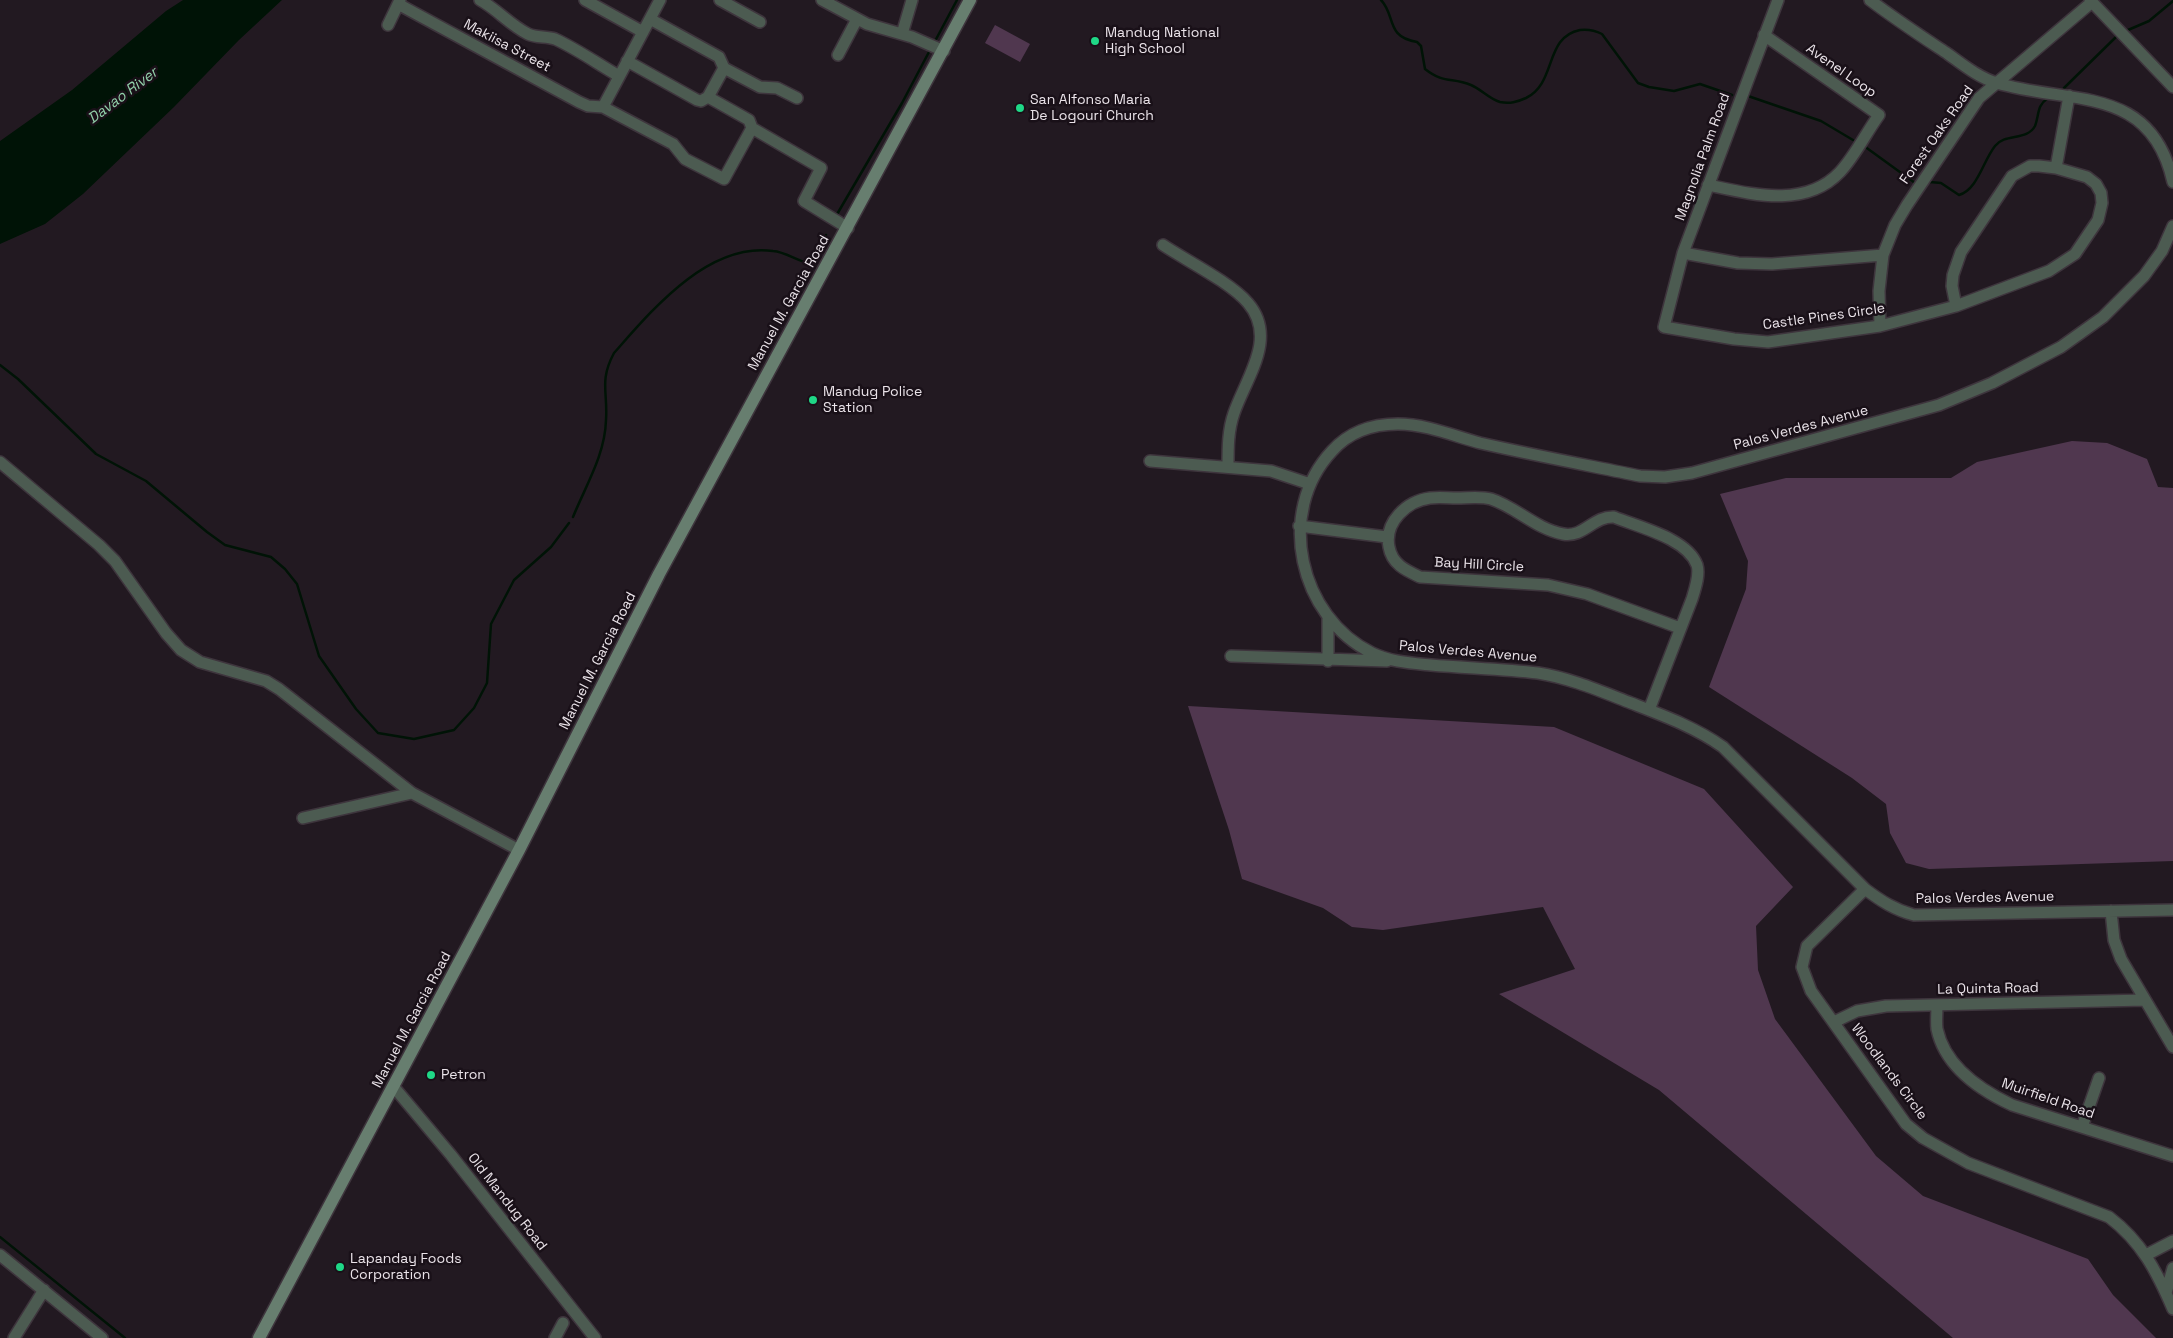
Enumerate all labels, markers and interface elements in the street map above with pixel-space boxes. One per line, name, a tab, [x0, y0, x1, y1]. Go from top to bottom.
street label: Makiisa Street	[461, 16, 553, 76]
place label: Mandug National High School	[1105, 25, 1219, 58]
marker: Mandug National High School	[1089, 35, 1101, 47]
street label: Avenel Loop	[1803, 41, 1879, 101]
water label: Davao River	[84, 64, 162, 128]
street label: Forest Oaks Road	[1897, 82, 1977, 188]
street label: Magnolia Palm Road	[1672, 91, 1734, 223]
place label: San Alfonso Maria De Logouri Church	[1030, 92, 1154, 124]
marker: San Alfonso Maria De Logouri Church	[1014, 102, 1026, 114]
street label: Manuel M. Garcia Road	[745, 233, 833, 373]
street label: Castle Pines Circle	[1762, 300, 1886, 334]
place label: Mandug Police Station	[823, 384, 922, 417]
marker: Mandug Police Station	[807, 394, 819, 406]
street label: Palos Verdes Avenue	[1732, 402, 1870, 454]
street label: Bay Hill Circle	[1434, 554, 1524, 576]
street label: Manuel M. Garcia Road	[556, 590, 640, 732]
street label: Palos Verdes Avenue	[1398, 638, 1538, 666]
street label: Palos Verdes Avenue	[1916, 888, 2054, 908]
street label: Manuel M. Garcia Road	[369, 949, 455, 1091]
street label: La Quinta Road	[1937, 980, 2039, 998]
street label: Woodlands Circle	[1847, 1021, 1931, 1123]
place label: Petron	[441, 1067, 486, 1083]
marker: Petron	[425, 1069, 437, 1081]
street label: Muirfield Road	[1999, 1075, 2097, 1123]
street label: Old Mandug Road	[464, 1150, 550, 1254]
place label: Lapanday Foods Corporation	[350, 1251, 462, 1284]
marker: Lapanday Foods Corporation	[334, 1261, 346, 1273]

